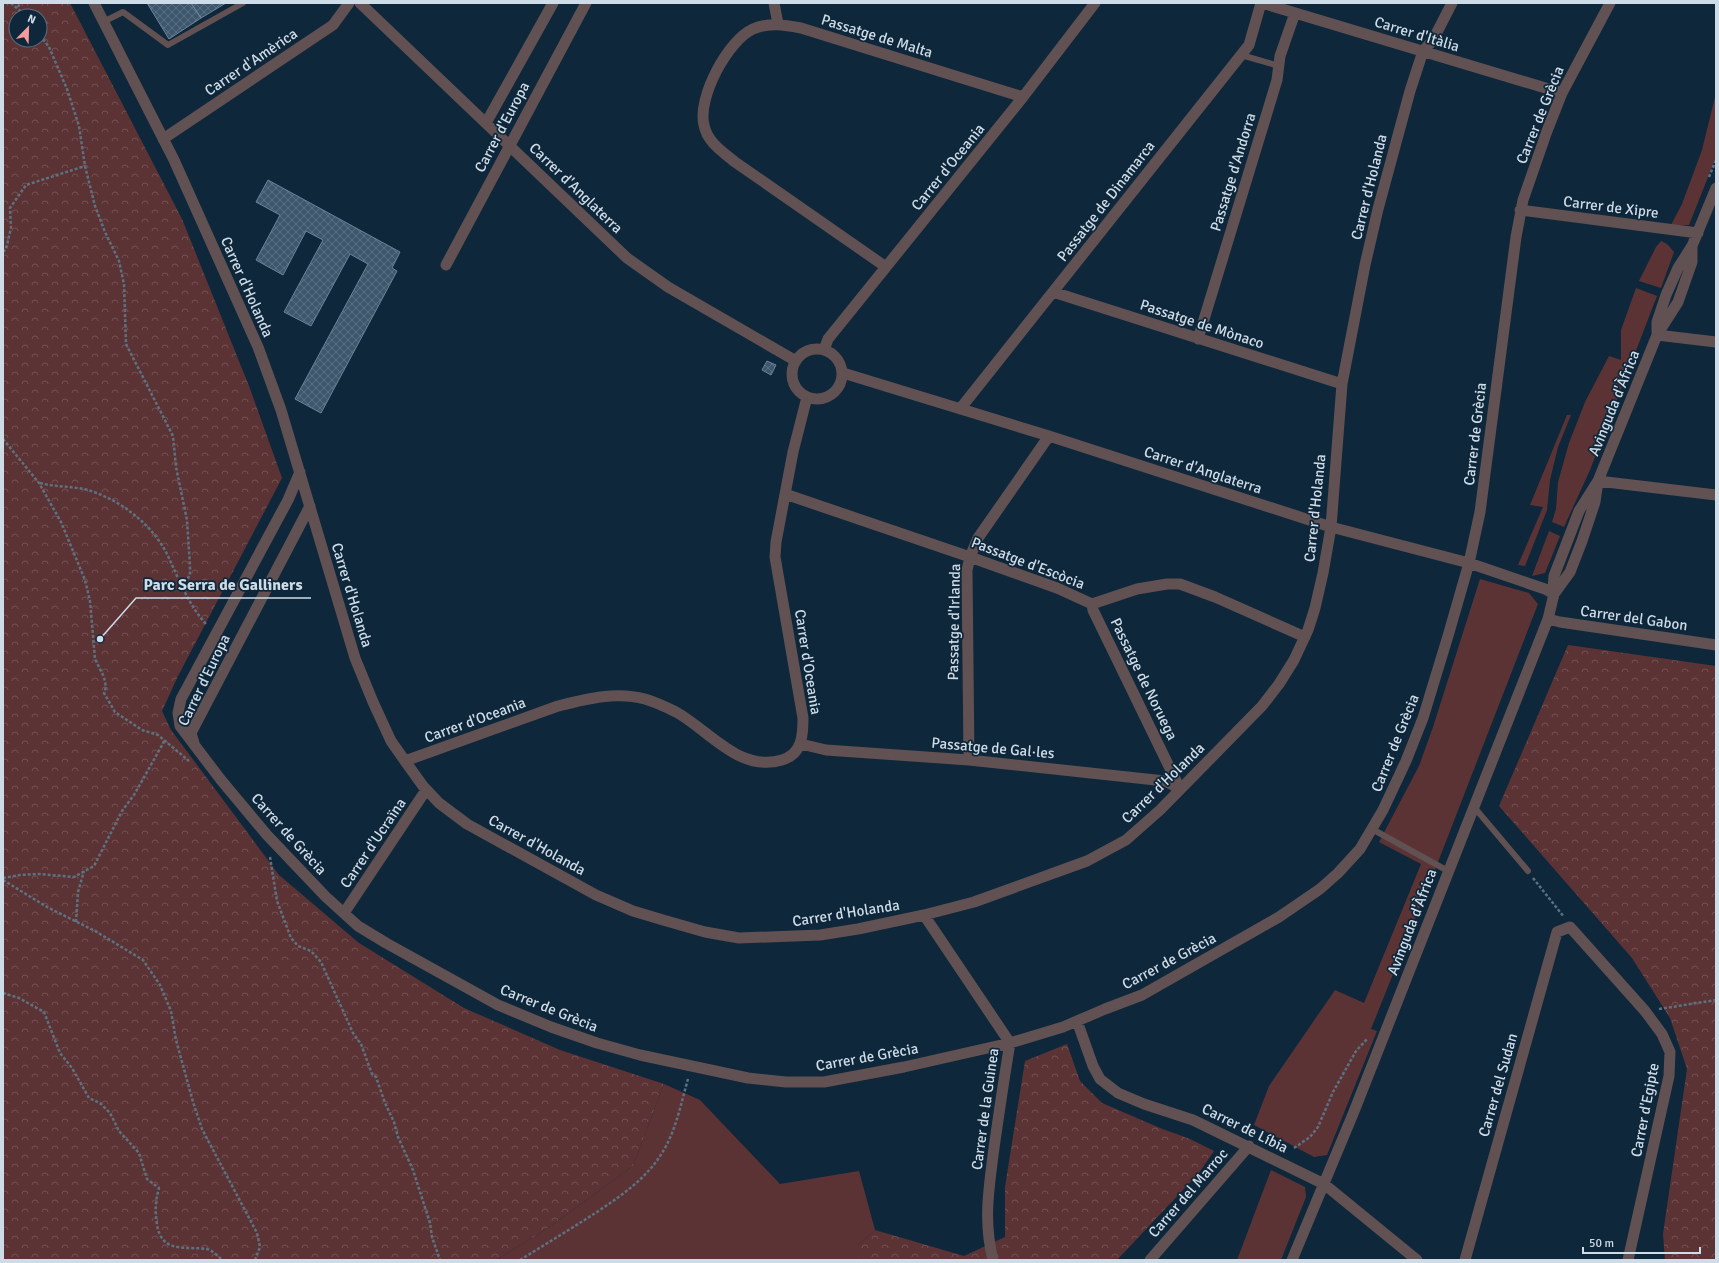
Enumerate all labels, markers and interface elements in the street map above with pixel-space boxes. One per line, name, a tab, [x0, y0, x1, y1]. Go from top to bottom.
north arrow	[8, 8, 48, 48]
street label: Passatge de Malta	[819, 10, 935, 62]
text: N	[26, 12, 38, 27]
street label: Carrer d'Itàlia	[1372, 13, 1462, 55]
street label: Carrer d'Amèrica	[201, 24, 301, 100]
street label: Carrer de Grècia	[1512, 64, 1568, 166]
street label: Carrer d'Europa	[471, 79, 533, 175]
street label: Passatge d'Andorra	[1206, 111, 1260, 233]
street label: Carrer d'Oceania	[907, 120, 989, 214]
street label: Carrer d'Holanda	[1347, 132, 1391, 242]
street label: Passatge de Dinamarca	[1053, 137, 1159, 265]
street label: Carrer d'Anglaterra	[526, 139, 626, 237]
street label: Carrer de Xipre	[1562, 192, 1660, 222]
street label: Carrer d'Holanda	[217, 234, 277, 340]
street label: Passatge de Mònaco	[1138, 295, 1267, 353]
street label: Avinguda d'Àfrica	[1584, 347, 1643, 459]
street label: Carrer de Grècia	[1460, 381, 1490, 487]
street label: Carrer d'Anglaterra	[1142, 442, 1264, 498]
street label: Carrer d'Holanda	[1300, 453, 1330, 563]
street label: Passatge d'Escòcia	[969, 533, 1087, 593]
street label: Carrer d'Holanda	[328, 541, 376, 649]
street label: Passatge d'Irlanda	[944, 563, 964, 681]
callout: Parc Serra de Galliners	[136, 570, 311, 598]
text: Parc Serra de Galliners	[144, 575, 303, 595]
street label: Carrer del Gabon	[1579, 602, 1689, 634]
street label: Carrer d'Oceania	[791, 608, 825, 716]
street label: Passatge de Noruega	[1107, 615, 1181, 743]
street label: Carrer d'Europa	[174, 631, 234, 729]
street label: Carrer de Grècia	[1367, 692, 1423, 794]
street label: Carrer d'Oceania	[422, 693, 528, 747]
street label: Passatge de Gal·les	[931, 734, 1056, 762]
street label: Carrer d'Holanda	[1118, 739, 1208, 827]
street label: Carrer de Grècia	[248, 789, 330, 879]
street label: Carrer d'Ucraïna	[336, 795, 410, 891]
street label: Carrer d'Holanda	[485, 811, 589, 879]
street label: Avinguda d'Àfrica	[1382, 866, 1441, 978]
street label: Carrer d'Holanda	[791, 896, 901, 930]
street label: Carrer de Grècia	[1119, 929, 1219, 993]
street label: Carrer de Grècia	[498, 980, 600, 1036]
street label: Carrer del Sudan	[1475, 1031, 1521, 1139]
street label: Carrer de Grècia	[814, 1039, 920, 1075]
street label: Carrer de la Guinea	[968, 1047, 1002, 1171]
street label: Carrer d'Egipte	[1627, 1061, 1663, 1159]
street label: Carrer de Líbia	[1199, 1099, 1291, 1157]
street label: Carrer del Marroc	[1144, 1145, 1232, 1241]
scale bar	[1583, 1229, 1700, 1255]
text: 50 m	[1589, 1236, 1614, 1251]

